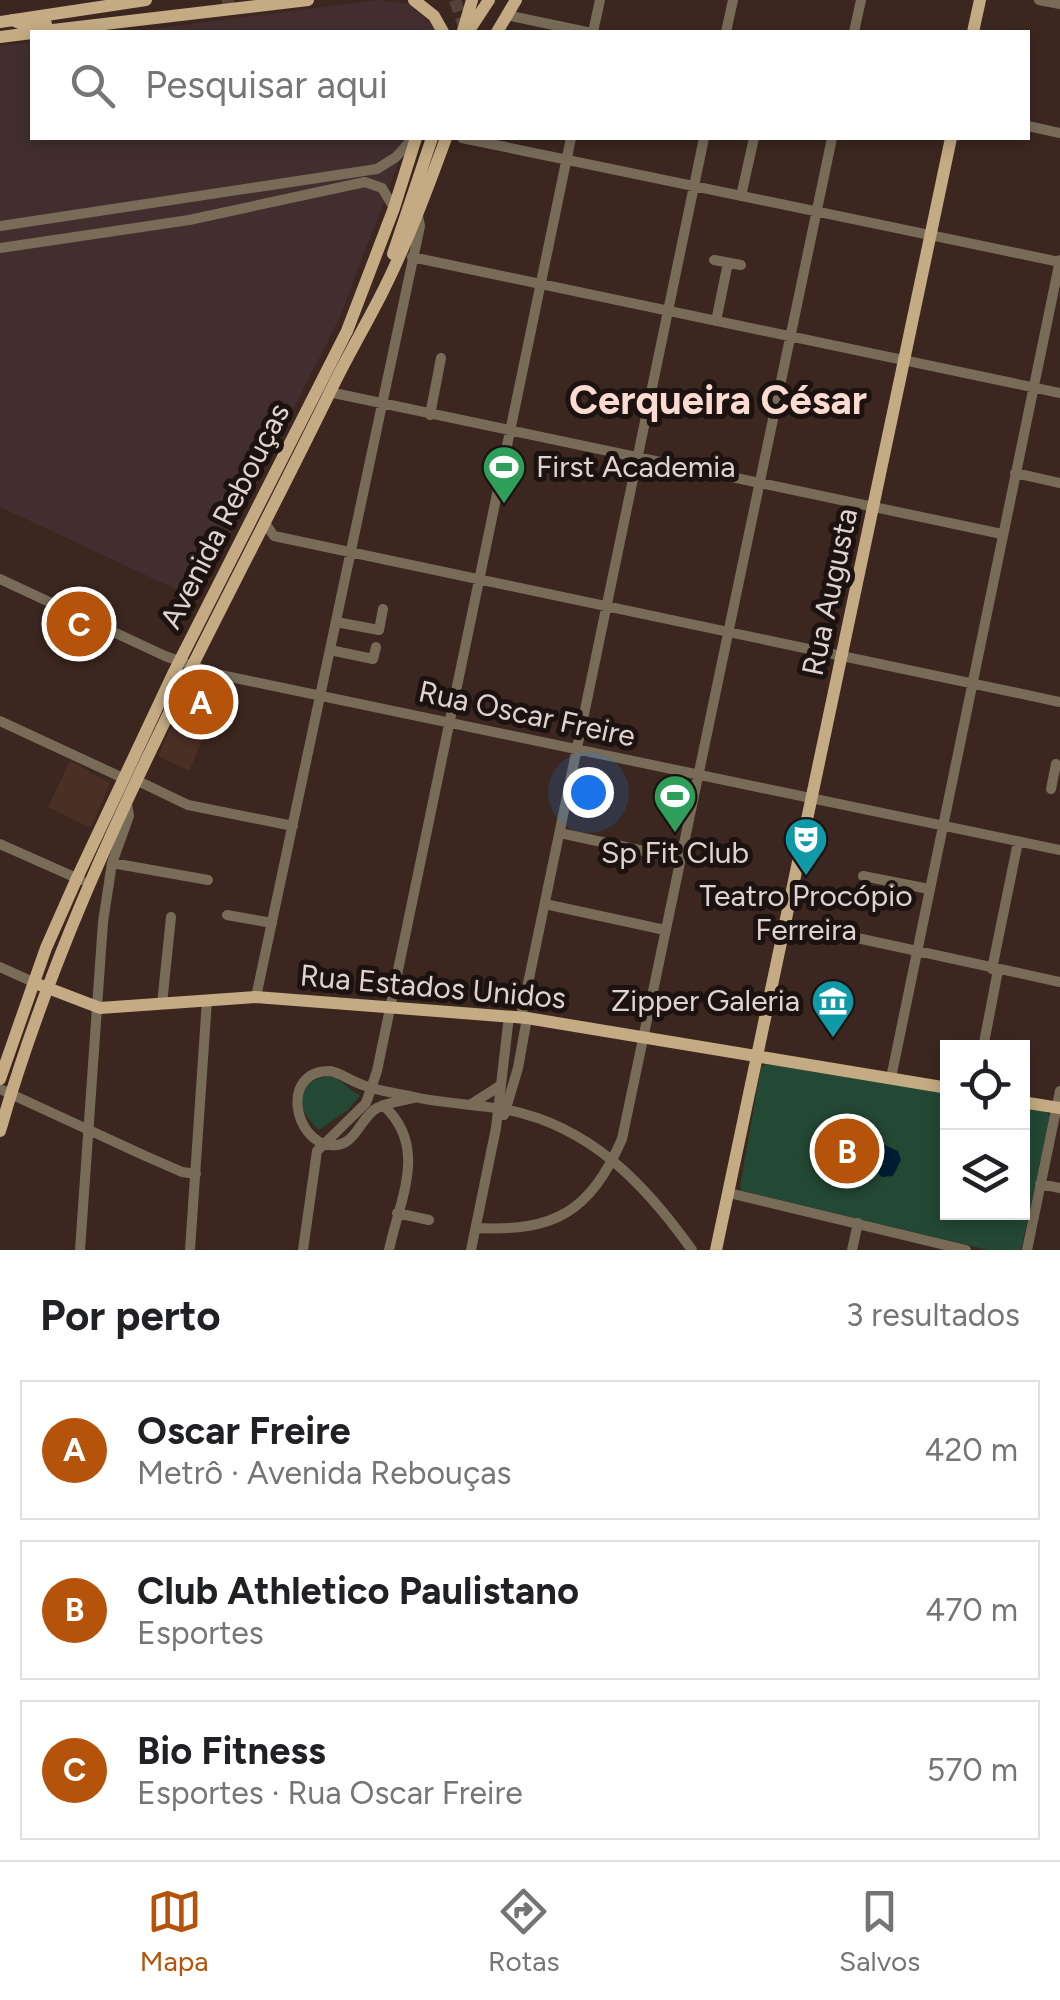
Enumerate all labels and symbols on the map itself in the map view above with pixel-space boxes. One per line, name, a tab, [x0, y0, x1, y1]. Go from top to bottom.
district label: Cerqueira César	[569, 376, 867, 424]
street label: Avenida Rebouças	[152, 397, 297, 635]
sports icon: First Academia	[481, 444, 527, 505]
place label: First Academia	[536, 448, 736, 485]
street label: Rua Augusta	[794, 505, 865, 679]
pin: C	[46, 586, 112, 662]
pin: A	[168, 664, 234, 740]
street label: Rua Oscar Freire	[415, 672, 639, 755]
your location	[563, 767, 614, 818]
sports icon: Sp Fit Club	[652, 773, 698, 834]
theatre icon: Teatro Procópio Ferreira	[783, 816, 829, 877]
place label: Sp Fit Club	[601, 834, 749, 871]
place label: Teatro Procópio Ferreira	[699, 877, 913, 948]
street label: Rua Estados Unidos	[299, 956, 568, 1017]
museum icon: Zipper Galeria	[810, 978, 856, 1039]
place label: Zipper Galeria	[611, 982, 800, 1019]
pin: B	[814, 1114, 880, 1188]

